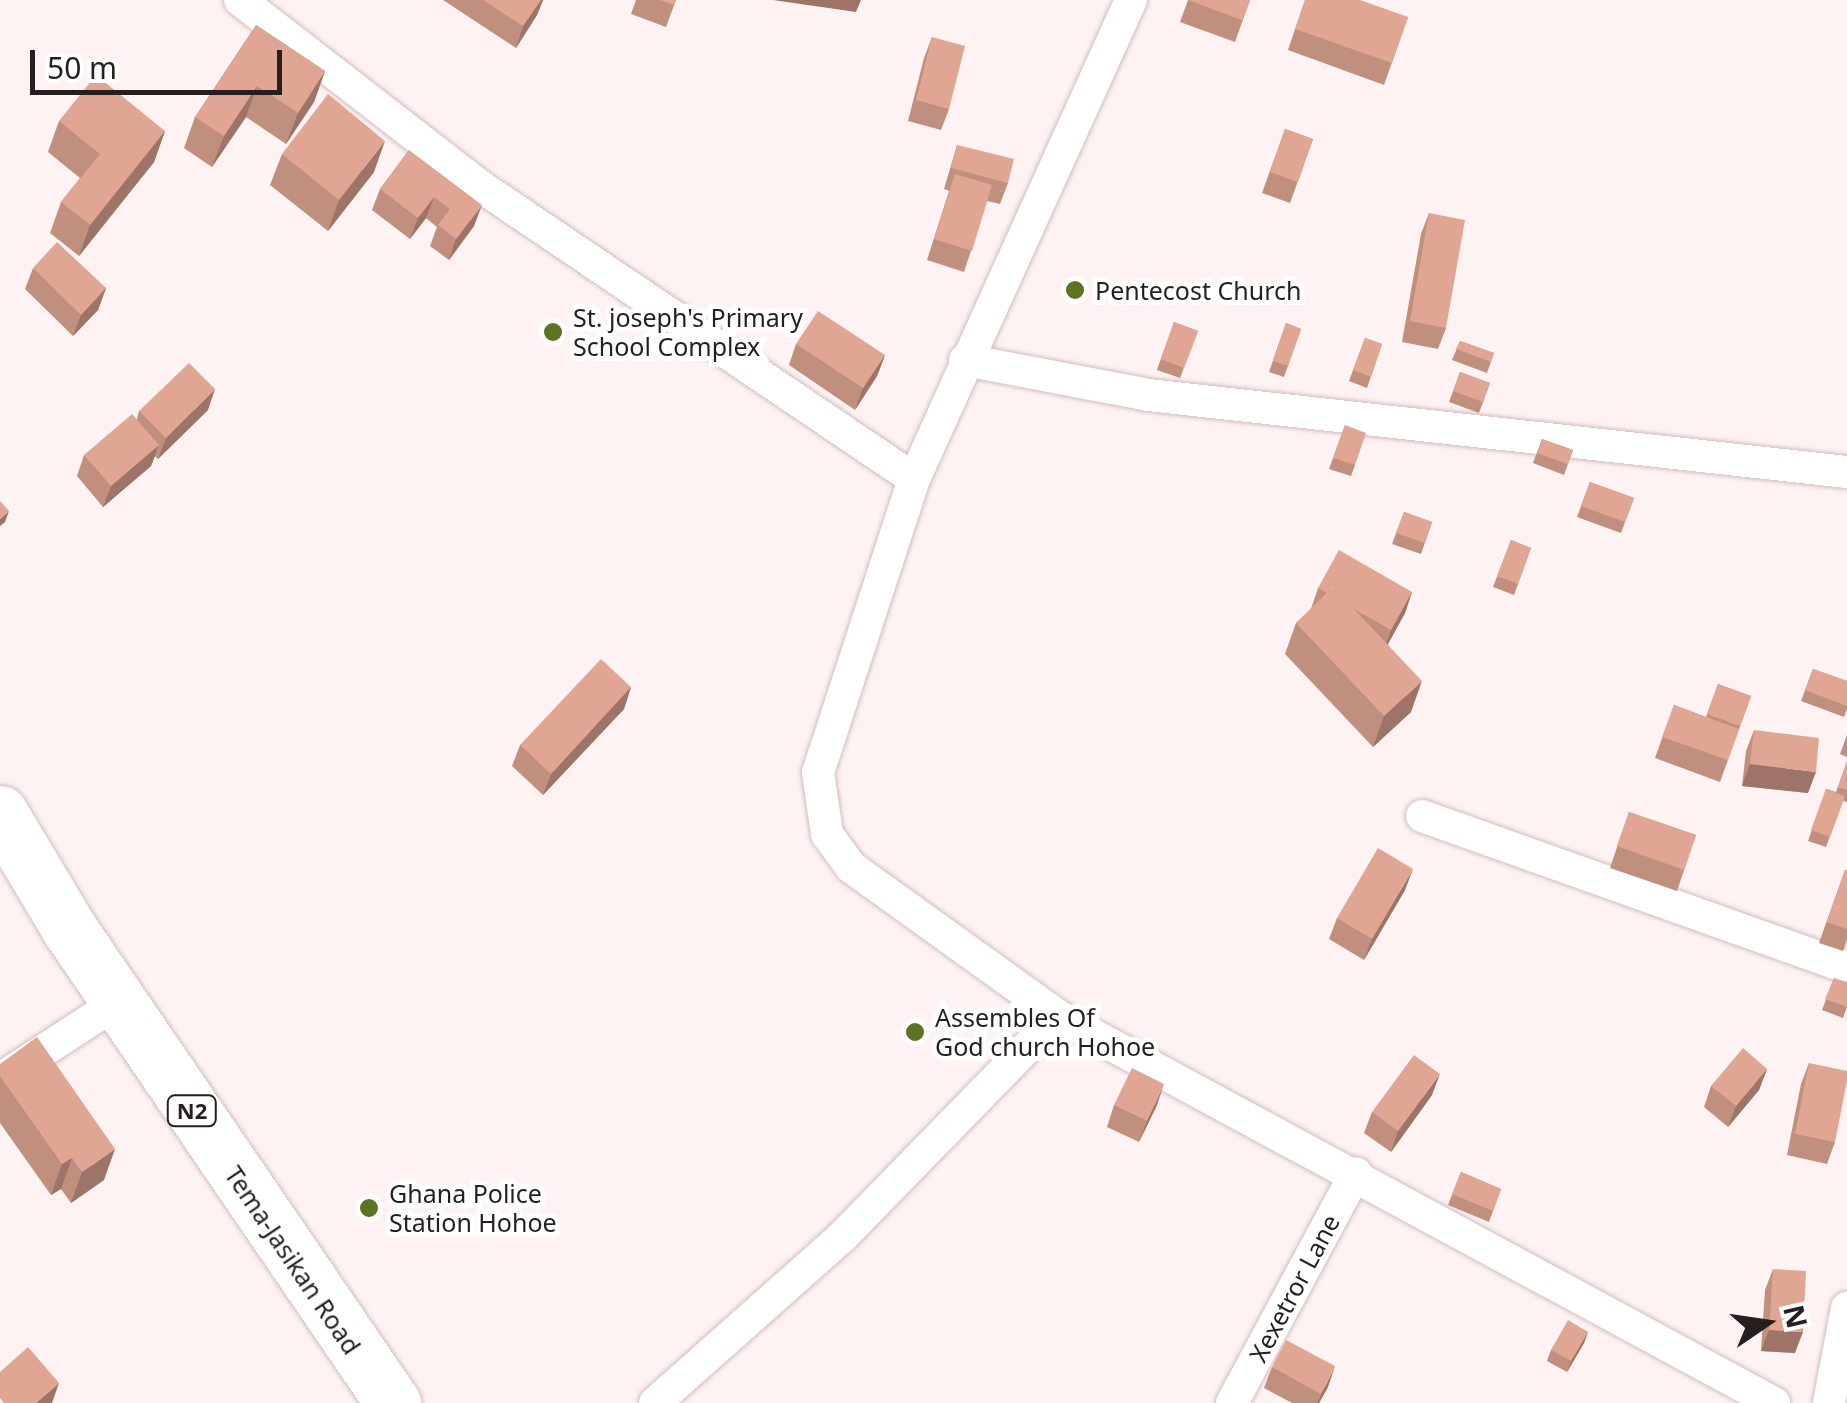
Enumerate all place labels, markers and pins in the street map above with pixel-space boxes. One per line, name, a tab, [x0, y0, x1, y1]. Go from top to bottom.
place label: Pentecost Church	[1095, 275, 1301, 305]
marker: Pentecost Church	[1064, 279, 1086, 301]
place label: St. joseph's Primary School Complex	[573, 303, 803, 362]
marker: St. joseph's Primary School Complex	[542, 321, 564, 343]
place label: Assembles Of God church Hohoe	[935, 1003, 1155, 1062]
marker: Assembles Of God church Hohoe	[904, 1021, 926, 1043]
place label: Ghana Police Station Hohoe	[389, 1179, 557, 1238]
marker: Ghana Police Station Hohoe	[358, 1197, 380, 1219]

